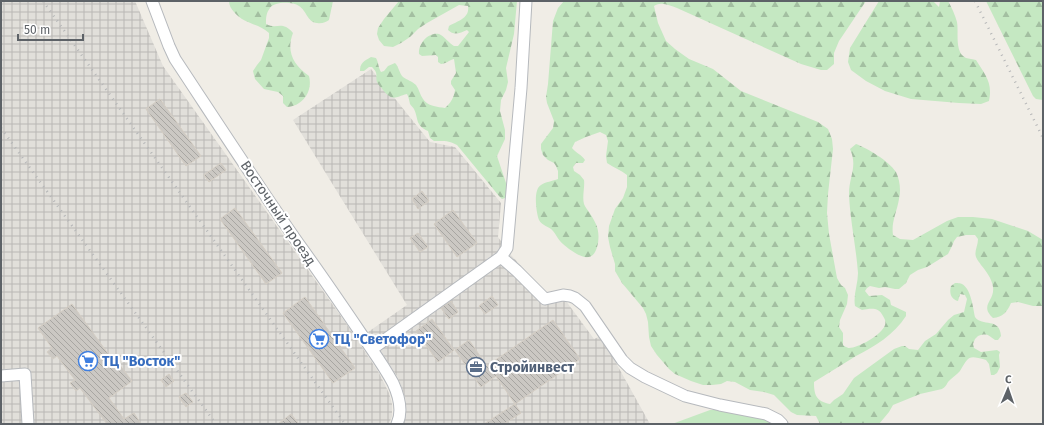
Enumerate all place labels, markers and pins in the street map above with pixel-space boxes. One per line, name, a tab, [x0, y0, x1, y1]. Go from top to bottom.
supermarket icon: ТЦ "Светофор"	[308, 328, 330, 350]
place label: ТЦ "Светофор"	[333, 331, 431, 348]
supermarket icon: ТЦ "Восток"	[77, 350, 99, 372]
place label: ТЦ "Восток"	[102, 353, 180, 370]
office icon: Стройинвест	[465, 356, 487, 378]
place label: Стройинвест	[490, 359, 574, 376]

